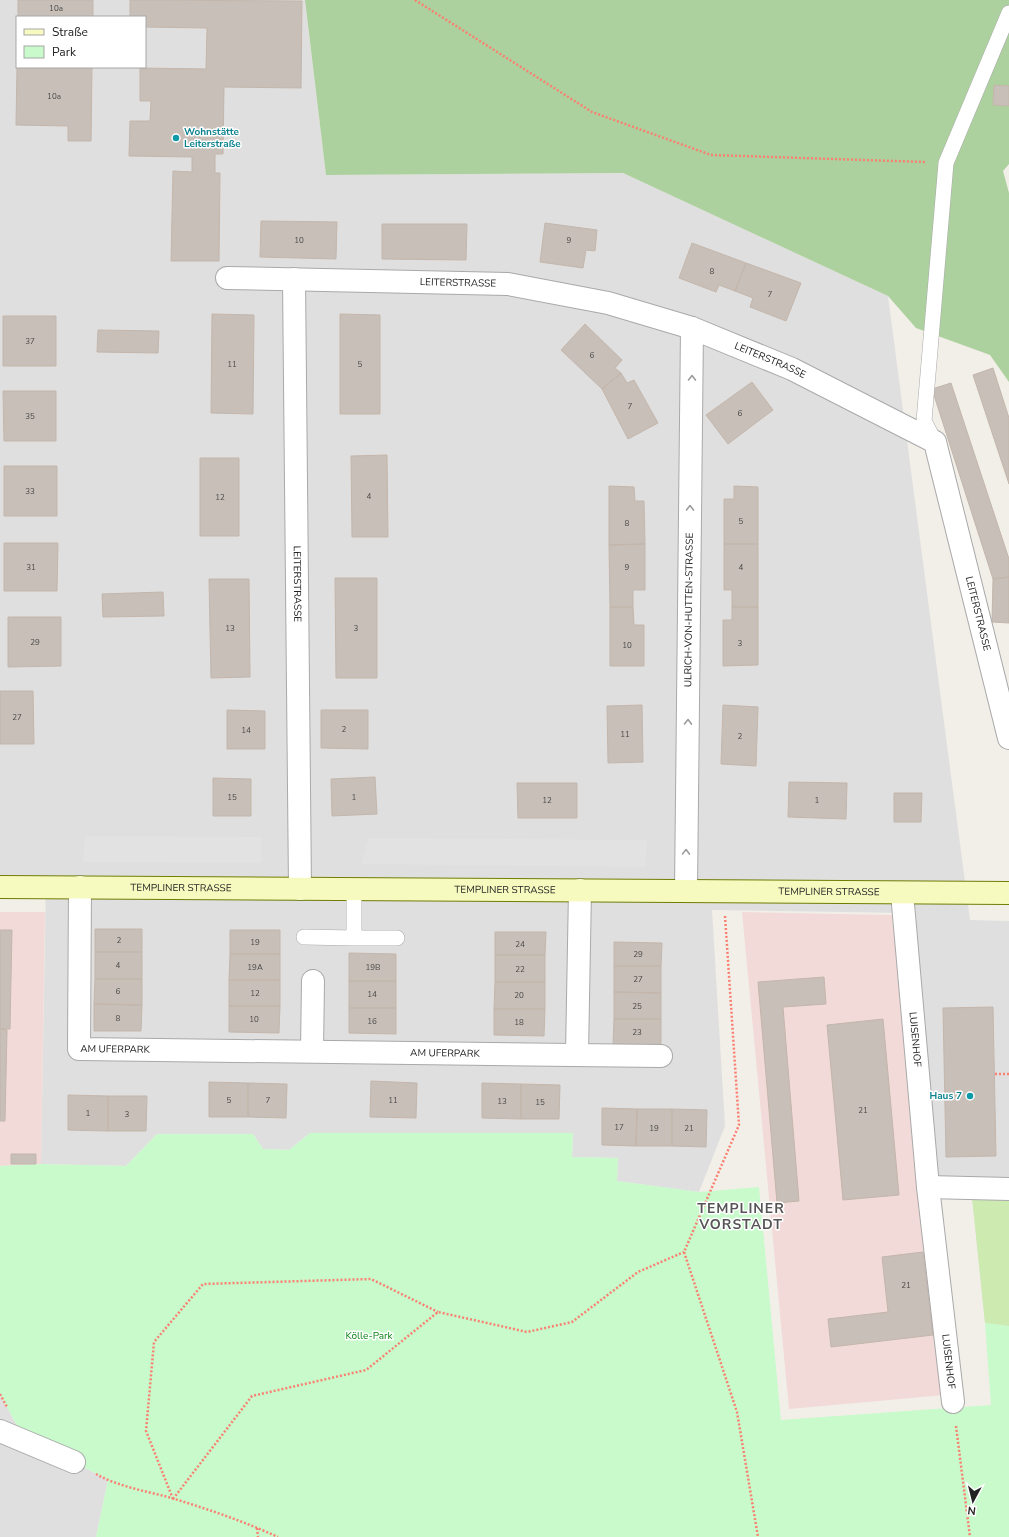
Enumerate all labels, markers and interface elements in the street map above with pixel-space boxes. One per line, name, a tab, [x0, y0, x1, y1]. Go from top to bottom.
house number: 10a	[49, 3, 63, 14]
legend	[16, 16, 146, 68]
text: Straße	[52, 24, 88, 40]
text: Park	[52, 44, 77, 60]
house number: 10a	[47, 91, 61, 102]
place label: Wohnstätte Leiterstraße	[184, 125, 241, 151]
marker: Wohnstätte Leiterstraße	[171, 133, 181, 143]
house number: 10	[294, 235, 304, 246]
house number: 9	[567, 235, 572, 246]
house number: 8	[710, 266, 715, 277]
street label: LEITERSTRASSE	[420, 275, 496, 291]
house number: 7	[768, 289, 773, 300]
house number: 37	[25, 336, 35, 347]
street label: LEITERSTRASSE	[732, 339, 808, 382]
house number: 6	[590, 350, 595, 361]
house number: 11	[227, 359, 237, 370]
house number: 5	[358, 359, 363, 370]
one-way arrow	[688, 375, 696, 381]
house number: 7	[628, 401, 633, 412]
house number: 6	[738, 408, 743, 419]
house number: 35	[25, 411, 35, 422]
house number: 33	[25, 486, 35, 497]
house number: 4	[367, 491, 372, 502]
house number: 12	[215, 492, 225, 503]
one-way arrow	[686, 505, 694, 511]
house number: 5	[739, 516, 744, 527]
house number: 8	[625, 518, 630, 529]
street label: ULRICH-VON-HUTTEN-STRASSE	[681, 533, 697, 687]
street label: LEITERSTRASSE	[290, 546, 304, 622]
house number: 31	[26, 562, 36, 573]
house number: 9	[625, 562, 630, 573]
house number: 4	[739, 562, 744, 573]
street label: LEITERSTRASSE	[962, 575, 994, 653]
house number: 13	[225, 623, 235, 634]
house number: 3	[354, 623, 359, 634]
house number: 29	[30, 637, 40, 648]
house number: 3	[738, 638, 743, 649]
house number: 10	[622, 640, 632, 651]
house number: 27	[12, 712, 22, 723]
one-way arrow	[684, 719, 692, 725]
house number: 2	[342, 724, 347, 735]
house number: 14	[241, 725, 251, 736]
house number: 11	[620, 729, 630, 740]
house number: 2	[738, 731, 743, 742]
house number: 15	[227, 792, 237, 803]
house number: 1	[352, 792, 357, 803]
house number: 12	[542, 795, 552, 806]
house number: 1	[815, 795, 820, 806]
one-way arrow	[682, 849, 690, 855]
street label: TEMPLINER STRASSE	[130, 881, 232, 895]
street label: TEMPLINER STRASSE	[454, 883, 556, 897]
street label: TEMPLINER STRASSE	[778, 885, 880, 899]
house number: 2	[117, 935, 122, 946]
house number: 19	[250, 937, 260, 948]
house number: 24	[515, 939, 525, 950]
house number: 29	[633, 949, 643, 960]
house number: 4	[116, 960, 121, 971]
house number: 19A	[247, 962, 263, 973]
house number: 19B	[365, 962, 381, 973]
house number: 22	[515, 964, 525, 975]
house number: 27	[633, 974, 643, 985]
house number: 6	[116, 986, 121, 997]
house number: 12	[250, 988, 260, 999]
house number: 14	[367, 989, 377, 1000]
house number: 20	[514, 990, 524, 1001]
house number: 25	[632, 1001, 642, 1012]
street label: LUISENHOF	[906, 1011, 924, 1068]
house number: 8	[116, 1013, 121, 1024]
house number: 10	[249, 1014, 259, 1025]
house number: 16	[367, 1016, 377, 1027]
house number: 18	[514, 1017, 524, 1028]
house number: 23	[632, 1027, 642, 1038]
street label: AM UFERPARK	[80, 1042, 151, 1057]
street label: AM UFERPARK	[410, 1046, 481, 1061]
place label: Haus 7	[929, 1089, 962, 1103]
marker: Haus 7	[965, 1091, 975, 1101]
house number: 5	[227, 1095, 232, 1106]
house number: 7	[266, 1095, 271, 1106]
house number: 11	[388, 1095, 398, 1106]
house number: 13	[497, 1096, 507, 1107]
house number: 15	[535, 1097, 545, 1108]
house number: 21	[858, 1105, 868, 1116]
house number: 1	[86, 1108, 91, 1119]
house number: 3	[125, 1109, 130, 1120]
house number: 17	[614, 1122, 624, 1133]
house number: 19	[649, 1123, 659, 1134]
house number: 21	[684, 1123, 694, 1134]
district label: TEMPLINER VORSTADT	[697, 1199, 785, 1234]
house number: 21	[901, 1280, 911, 1291]
park label: Kölle-Park	[345, 1329, 394, 1343]
street label: LUISENHOF	[938, 1333, 959, 1390]
north arrow	[953, 1481, 993, 1521]
text: N	[967, 1502, 977, 1518]

